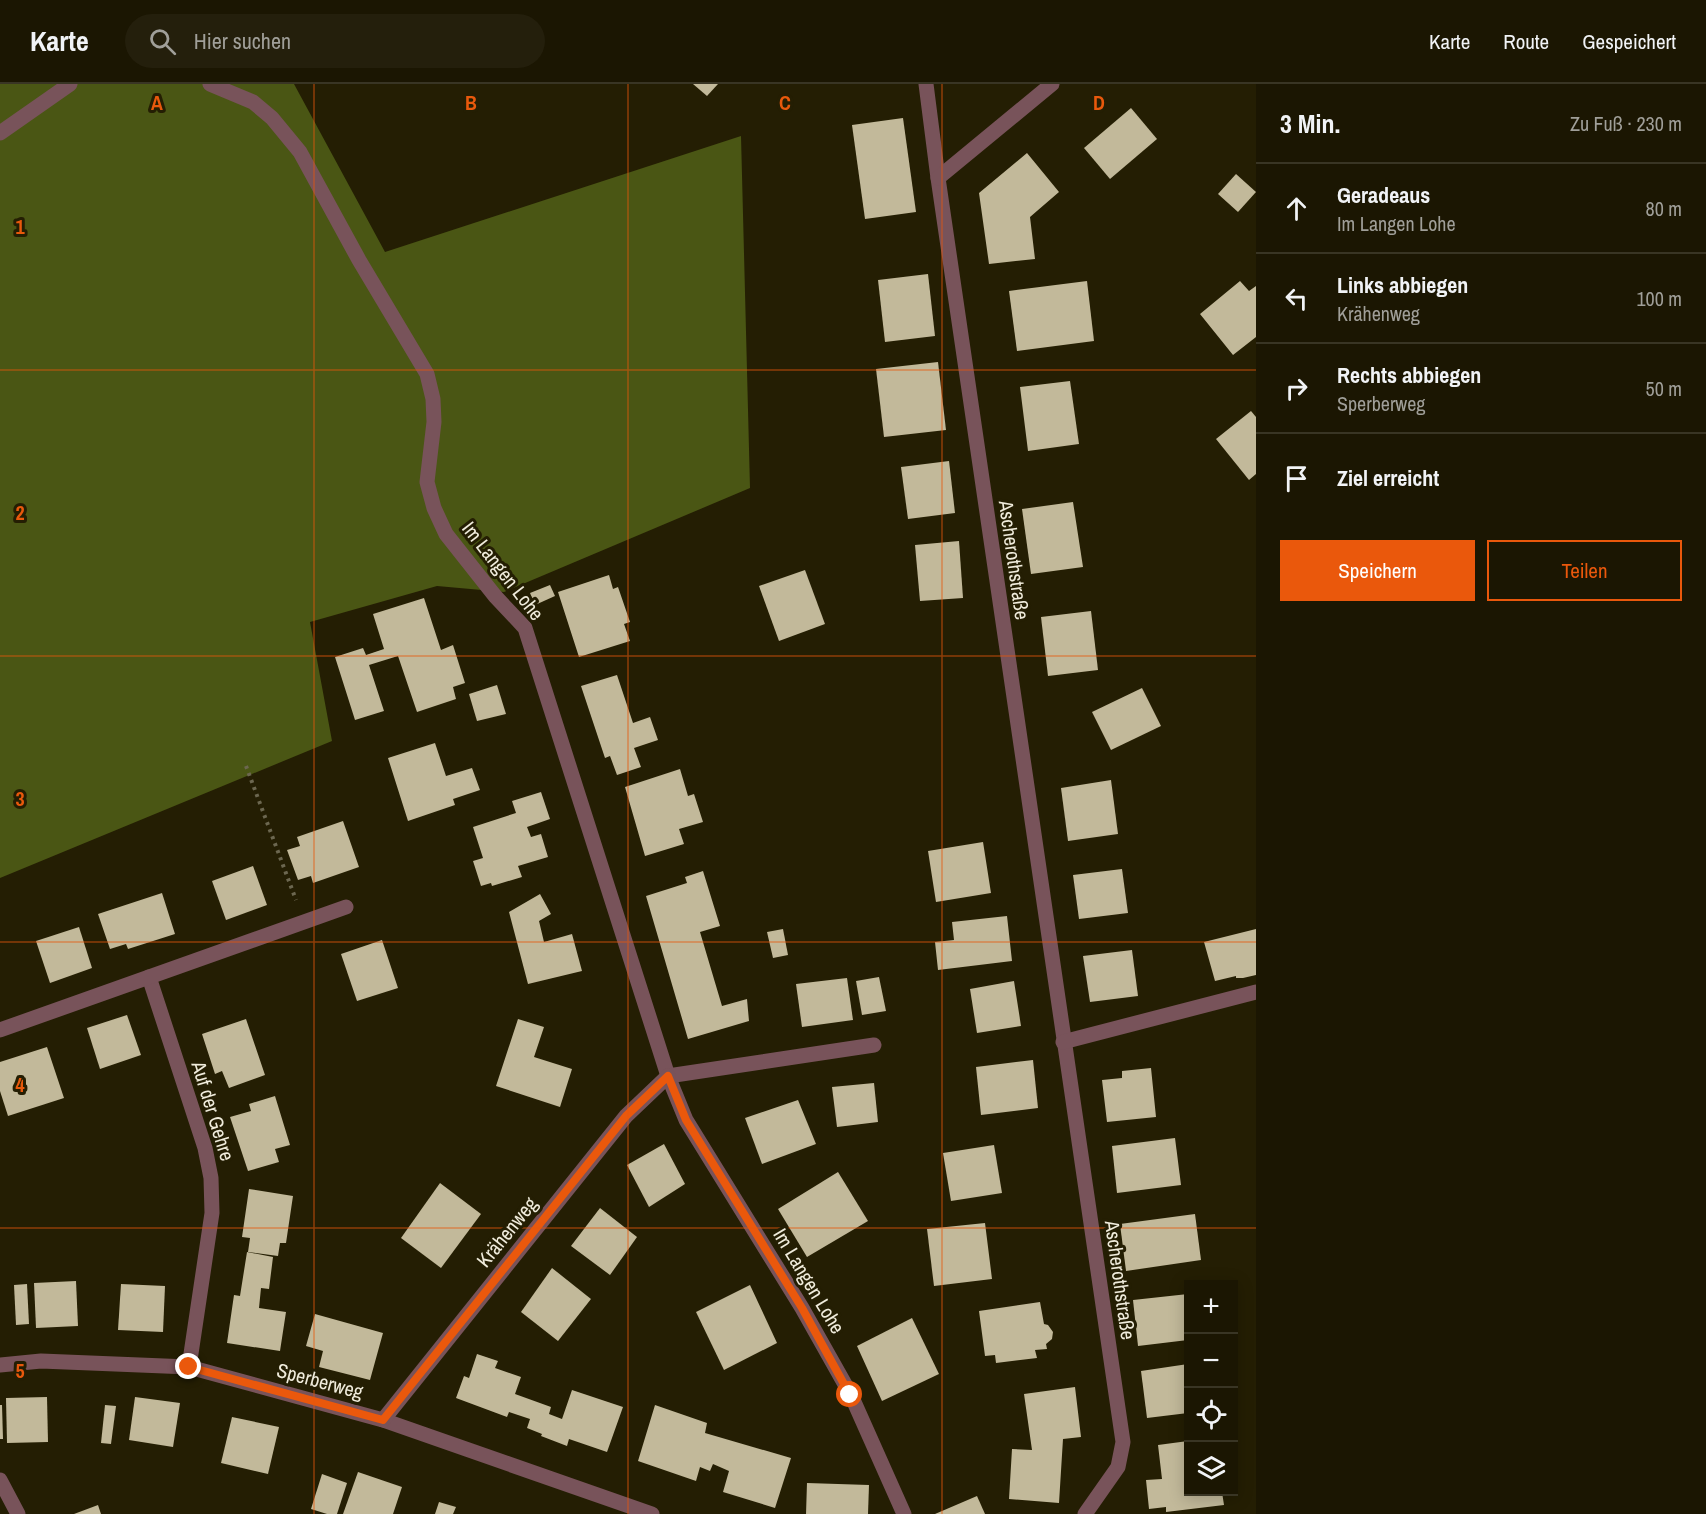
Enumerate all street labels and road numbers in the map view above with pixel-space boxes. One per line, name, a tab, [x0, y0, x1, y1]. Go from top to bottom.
street label: Ascherothstraße	[993, 497, 1036, 621]
street label: Im Langen Lohe	[456, 516, 551, 626]
street label: Auf der Gehre	[185, 1057, 241, 1164]
street label: Krähenweg	[470, 1191, 543, 1272]
street label: Ascherothstraße	[1099, 1217, 1142, 1341]
street label: Im Langen Lohe	[767, 1223, 852, 1339]
street label: Sperberweg	[274, 1356, 366, 1405]

